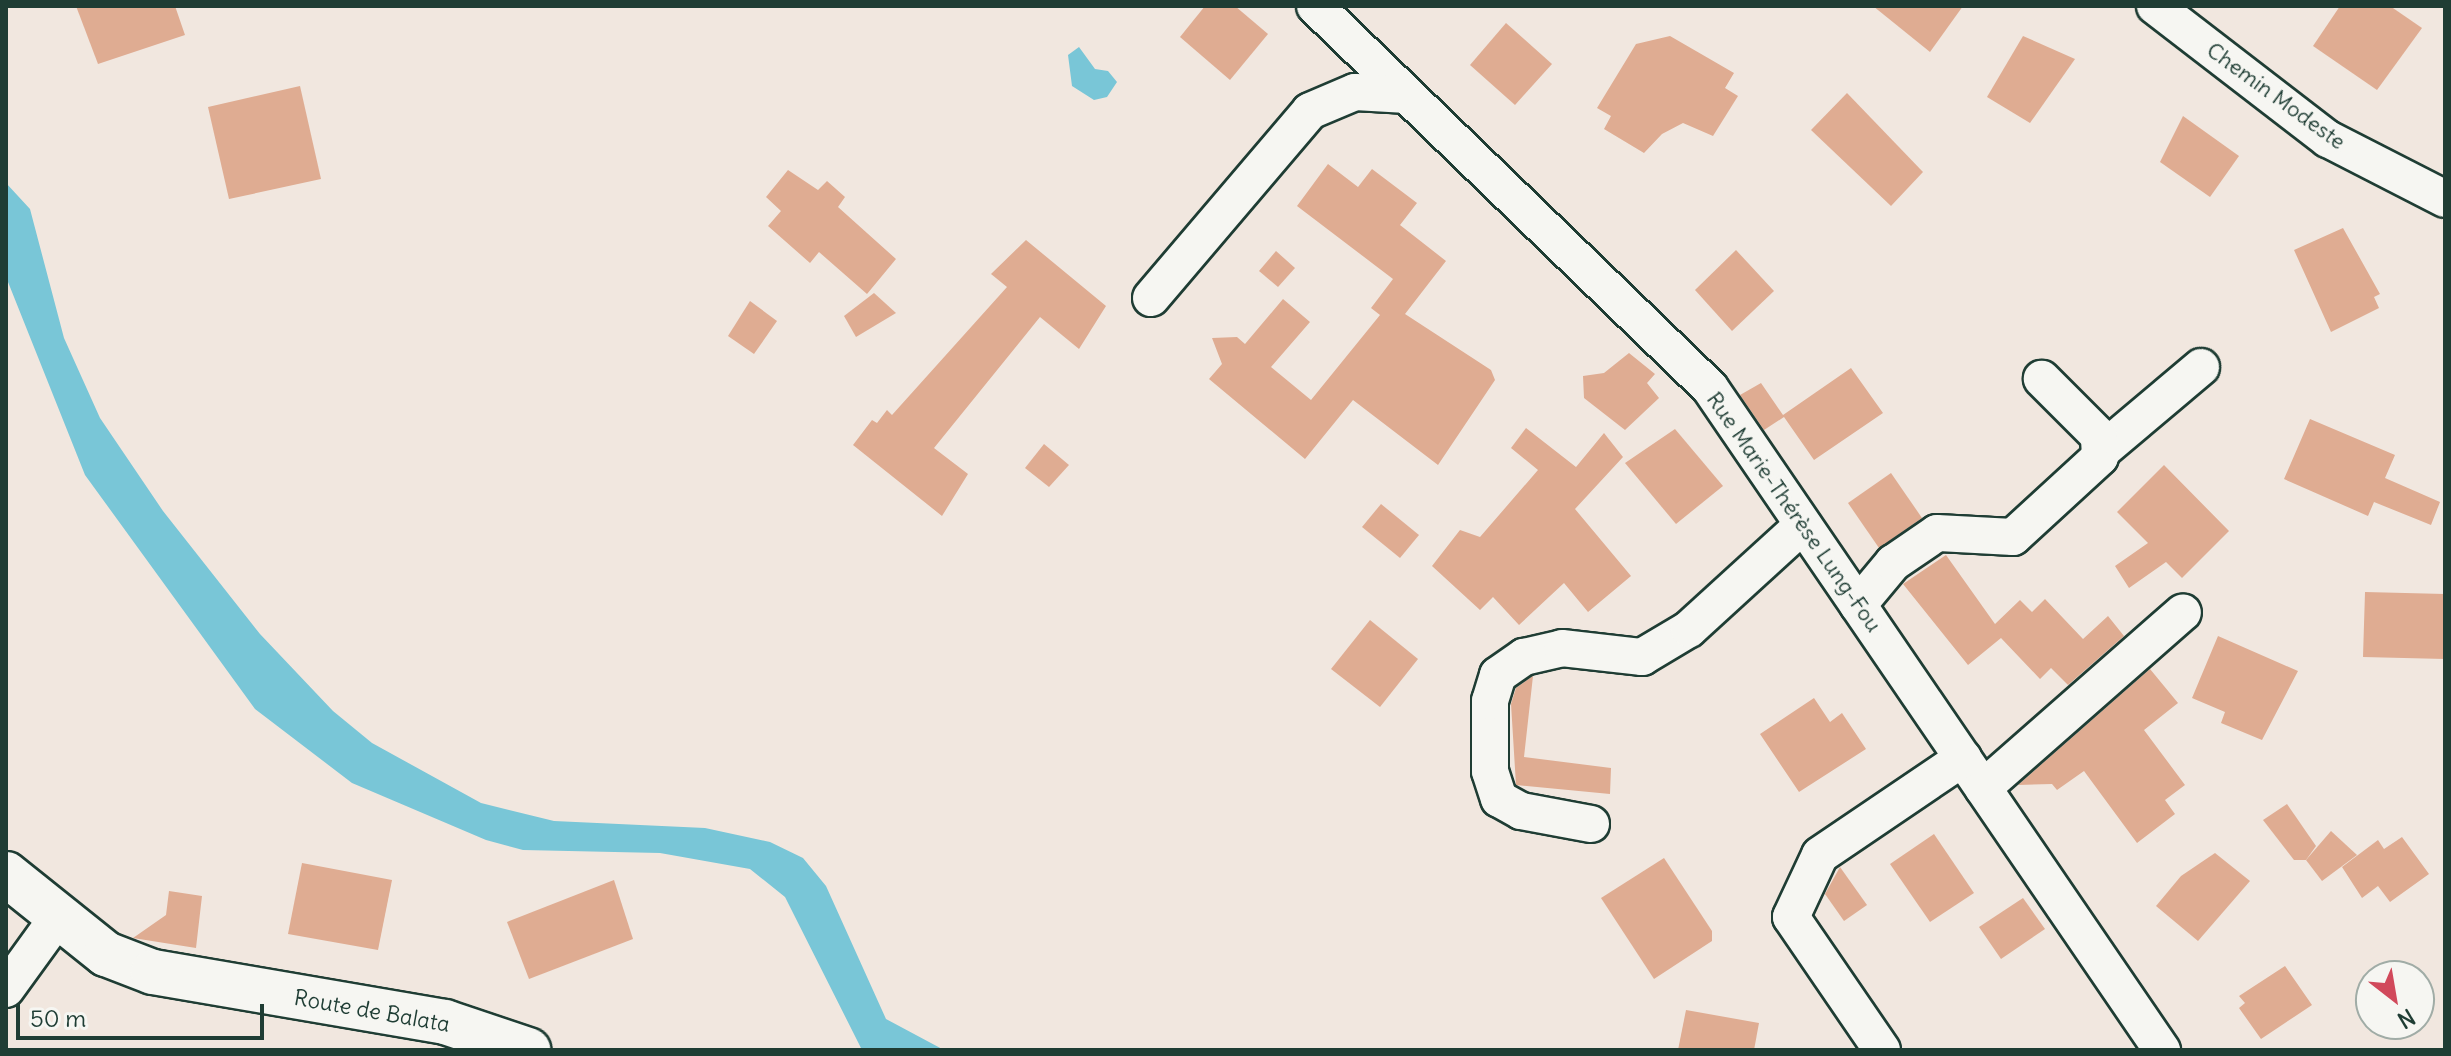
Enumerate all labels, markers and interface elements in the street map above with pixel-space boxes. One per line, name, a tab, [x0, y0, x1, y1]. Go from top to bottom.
street label: Chemin Modeste	[2202, 37, 2350, 155]
street label: Rue Marie-Thérèse Lung-Fou	[1701, 387, 1887, 637]
north arrow	[2355, 960, 2435, 1040]
street label: Route de Balata	[292, 984, 452, 1038]
scale bar	[20, 988, 268, 1038]
text: 50 m	[30, 1003, 86, 1033]
text: N	[2393, 1003, 2420, 1035]

